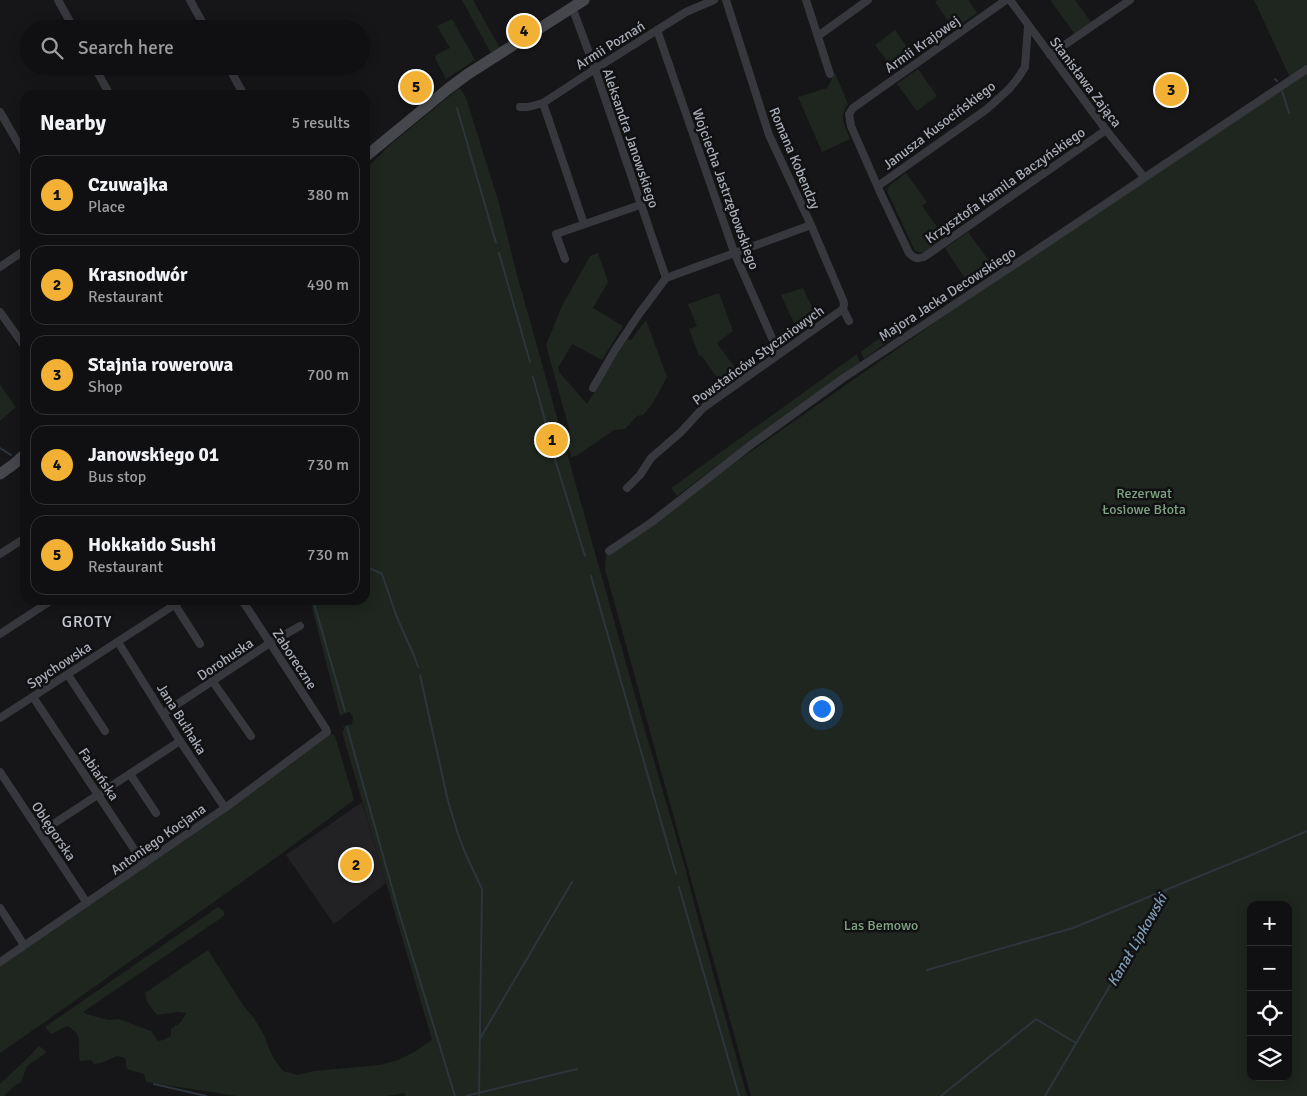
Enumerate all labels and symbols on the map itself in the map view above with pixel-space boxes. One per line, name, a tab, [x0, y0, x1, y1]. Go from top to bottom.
pin: 4	[508, 12, 540, 50]
street label: Armii Krajowej	[881, 12, 963, 77]
street label: Armii Poznań	[572, 17, 648, 74]
street label: Stanisława Zająca	[1046, 34, 1125, 131]
street label: Aleksandra Janowskiego	[599, 66, 662, 210]
pin: 5	[400, 68, 432, 106]
pin: 3	[1155, 71, 1187, 109]
street label: Janusza Kusocińskiego	[880, 77, 999, 173]
street label: Romana Kobendzy	[765, 105, 824, 212]
street label: Wojciecha Jastrzębowskiego	[688, 106, 763, 272]
street label: Krzysztofa Kamila Baczyńskiego	[922, 124, 1089, 247]
street label: Majora Jacka Decowskiego	[876, 244, 1019, 345]
street label: Powstańców Styczniowych	[689, 302, 827, 409]
pin: 1	[536, 421, 568, 459]
park label: Rezerwat Łosiowe Błota	[1102, 485, 1186, 518]
district label: GROTY	[62, 612, 112, 632]
street label: Zaboreczne	[269, 626, 320, 693]
street label: Dorohuska	[194, 634, 257, 684]
street label: Spychowska	[24, 638, 95, 693]
street label: Jana Bułhaka	[153, 681, 210, 758]
your location	[809, 696, 835, 722]
street label: Fabiańska	[75, 745, 122, 804]
street label: Oblęgorska	[28, 798, 80, 864]
street label: Antoniego Kocjana	[107, 800, 209, 879]
pin: 2	[340, 846, 372, 884]
water label: Kanał Lipkowski	[1103, 889, 1172, 990]
park label: Las Bemowo	[844, 917, 918, 934]

